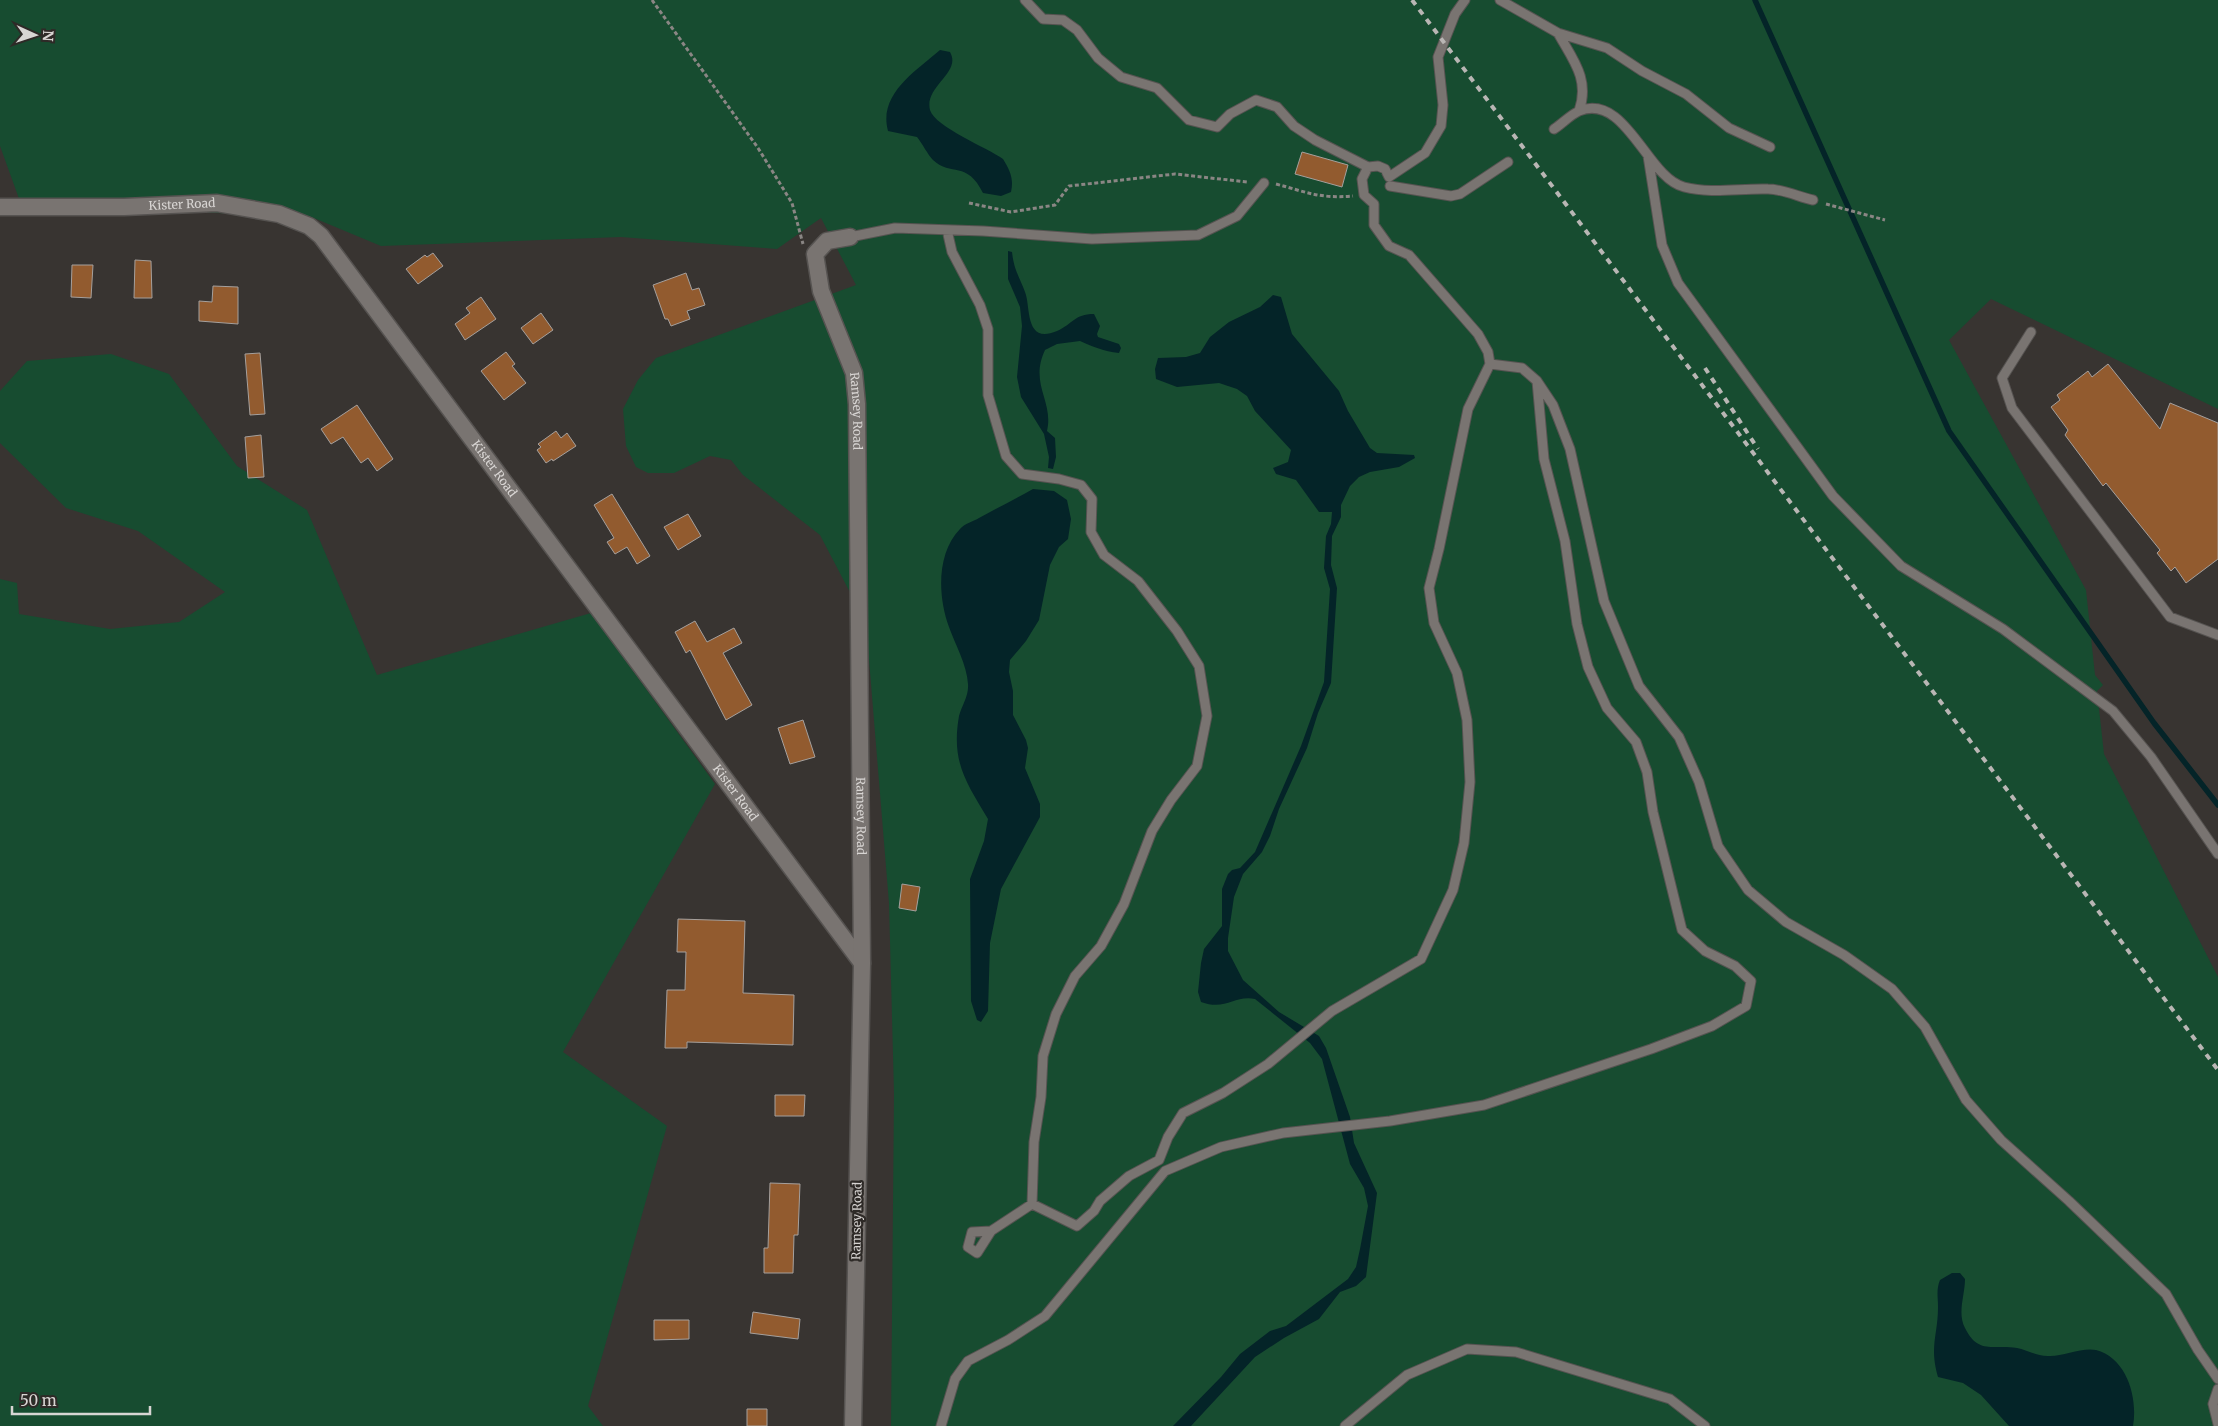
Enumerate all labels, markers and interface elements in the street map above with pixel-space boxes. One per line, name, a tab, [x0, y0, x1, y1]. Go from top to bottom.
north arrow	[10, 10, 60, 60]
text: N	[39, 30, 57, 42]
street label: Kister Road	[148, 195, 215, 213]
street label: Ramsey Road	[847, 371, 865, 450]
street label: Kister Road	[469, 437, 520, 500]
street label: Kister Road	[710, 761, 762, 824]
street label: Ramsey Road	[853, 777, 869, 855]
street label: Ramsey Road	[848, 1182, 865, 1260]
scale bar	[12, 1384, 150, 1416]
text: 50 m	[20, 1391, 57, 1410]

